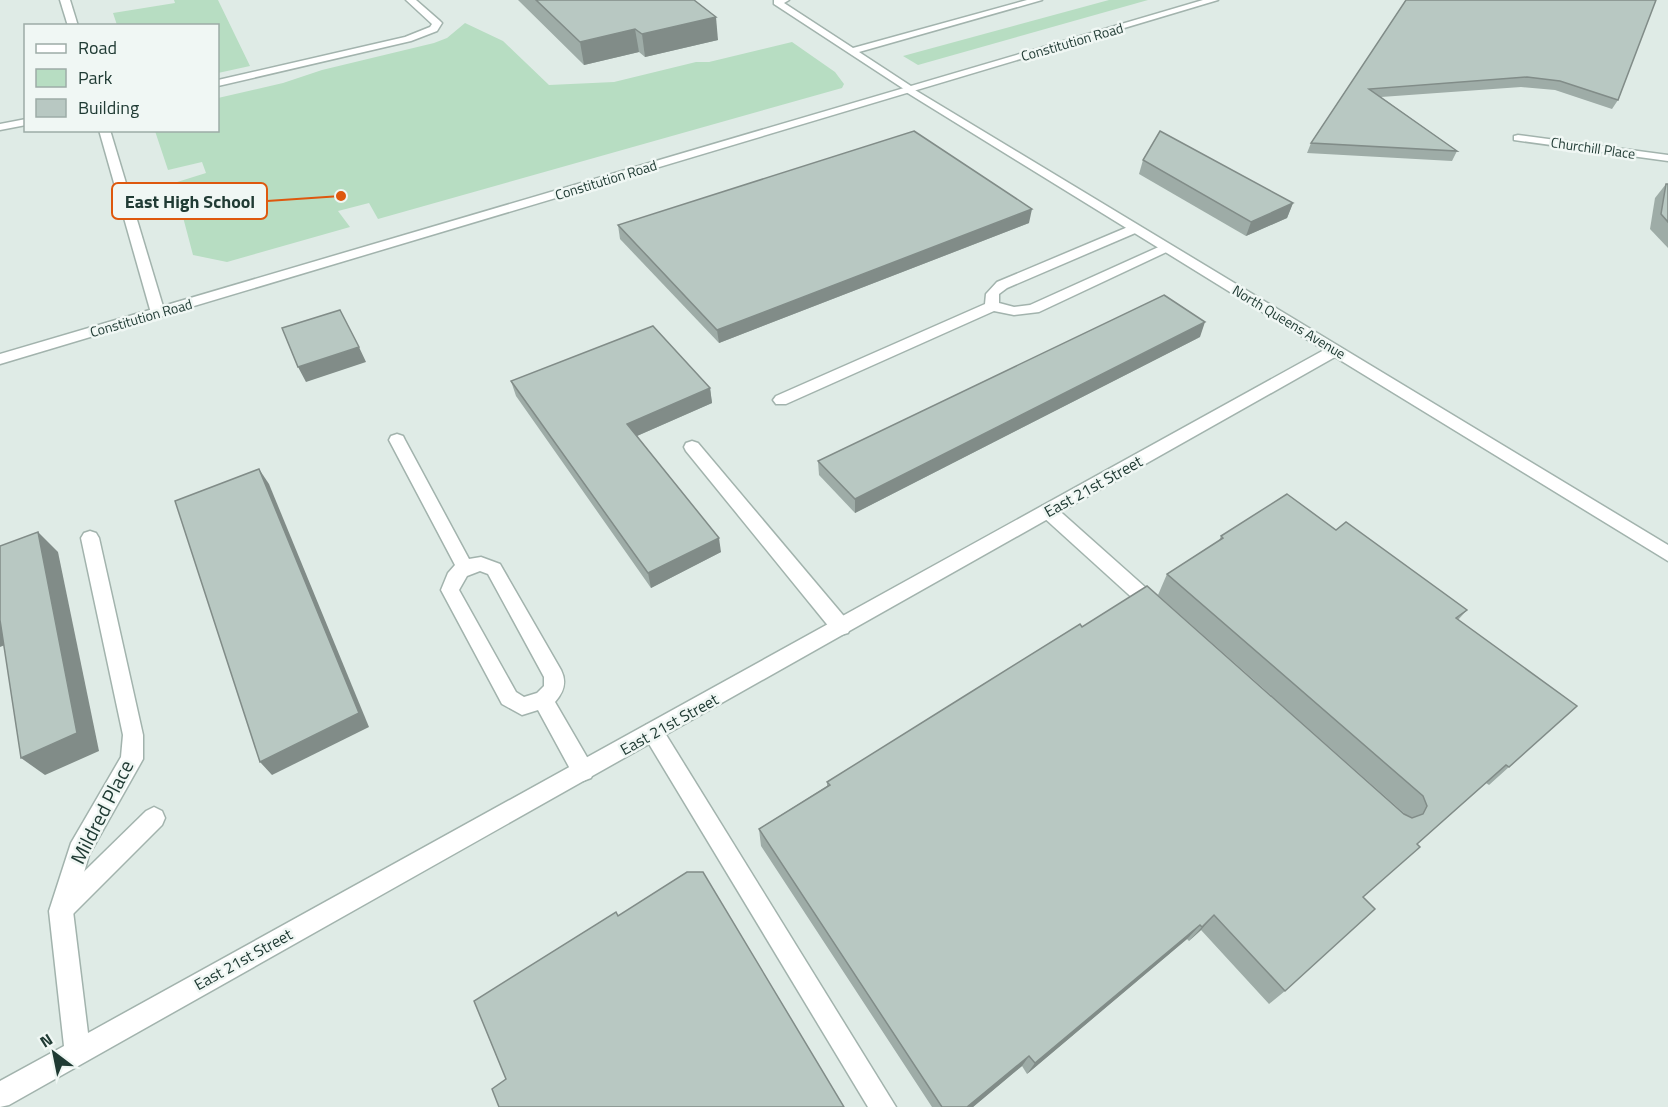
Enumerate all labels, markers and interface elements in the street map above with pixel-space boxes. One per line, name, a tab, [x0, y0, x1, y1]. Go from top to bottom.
street label: Constitution Road	[1018, 17, 1125, 66]
legend	[24, 24, 219, 132]
text: Road	[78, 34, 117, 61]
text: Park	[78, 64, 113, 91]
text: Building	[78, 94, 139, 121]
street label: Churchill Place	[1549, 131, 1637, 164]
street label: Constitution Road	[552, 154, 659, 205]
callout: East High School	[112, 183, 267, 219]
text: East High School	[125, 188, 255, 215]
street label: North Queens Avenue	[1229, 279, 1350, 364]
street label: Constitution Road	[87, 293, 194, 342]
street label: East 21st Street	[1039, 449, 1147, 523]
street label: East 21st Street	[615, 687, 723, 761]
street label: Mildred Place	[62, 754, 141, 869]
street label: East 21st Street	[189, 922, 297, 996]
north arrow	[24, 1023, 84, 1083]
text: N	[35, 1027, 57, 1053]

